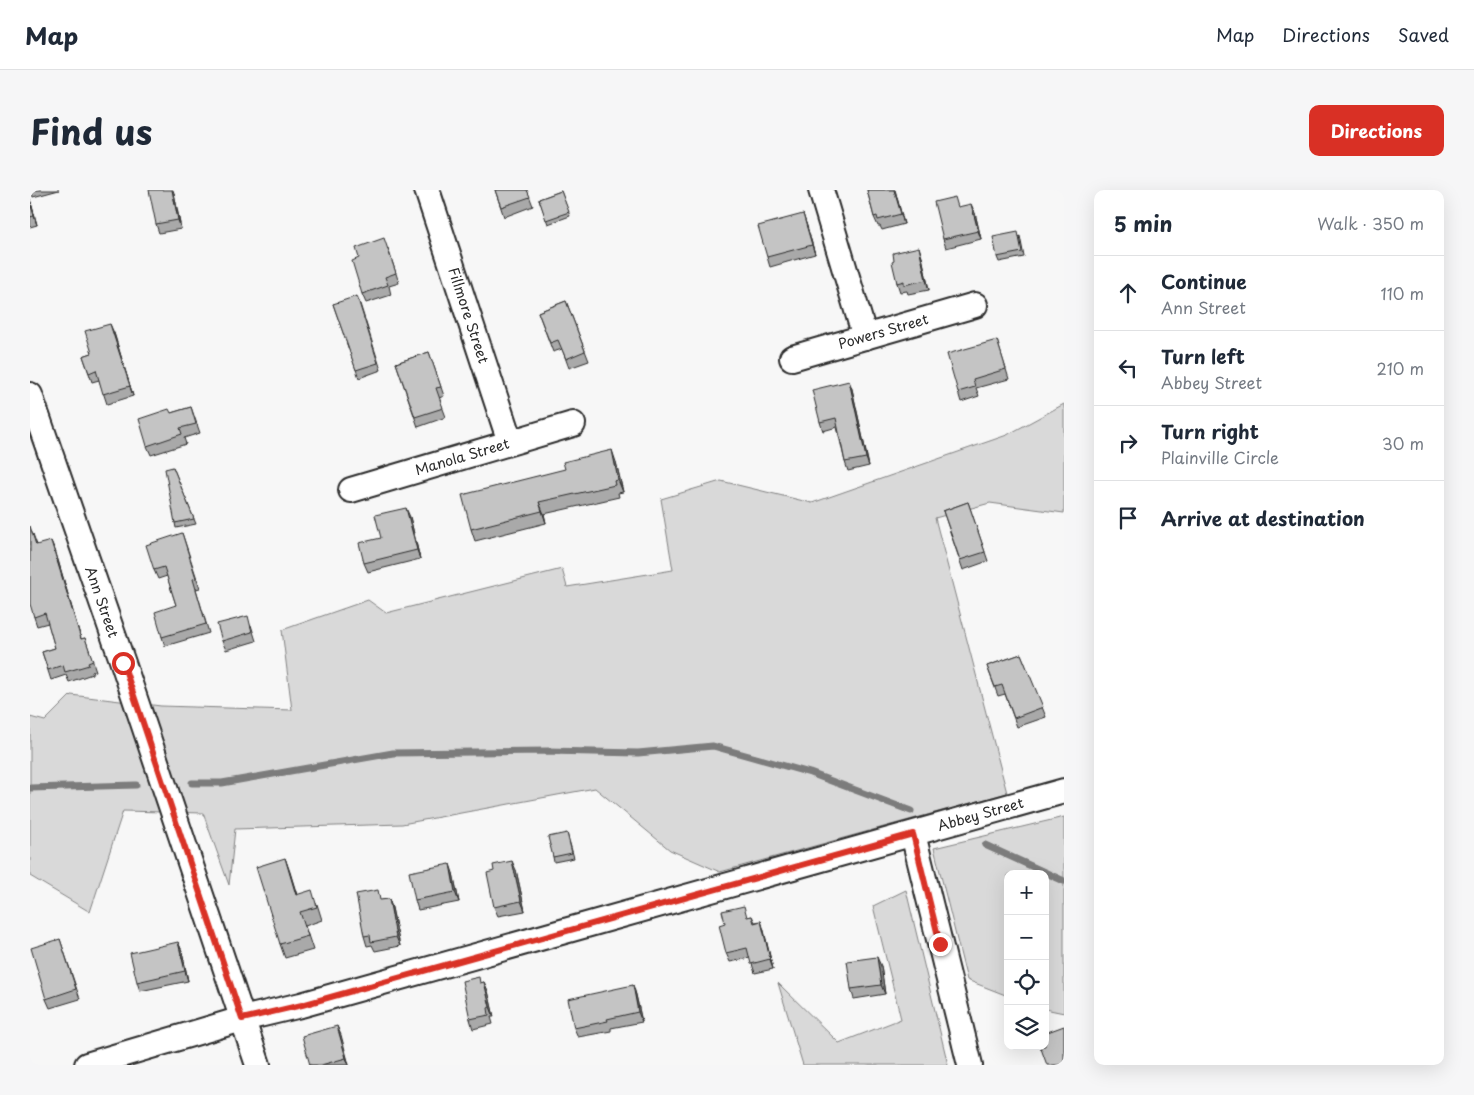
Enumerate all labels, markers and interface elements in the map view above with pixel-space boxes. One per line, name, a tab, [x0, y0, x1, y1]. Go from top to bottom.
text: Map	[25, 17, 78, 53]
text: Map	[1216, 21, 1254, 48]
text: Directions	[1282, 21, 1370, 48]
text: Saved	[1398, 21, 1449, 48]
text: Find us	[30, 104, 152, 157]
button: Directions	[1309, 105, 1444, 156]
text: 5 min	[1114, 207, 1172, 239]
text: Walk · 350 m	[1317, 211, 1424, 235]
street label: Fillmore Street	[443, 265, 494, 366]
text: Continue	[1161, 267, 1247, 295]
icon: ahead	[1114, 279, 1142, 307]
text: 110 m	[1381, 281, 1424, 305]
text: Ann Street	[1161, 295, 1246, 319]
street label: Powers Street	[836, 308, 931, 354]
text: Turn left	[1161, 342, 1245, 370]
icon: left	[1114, 354, 1142, 382]
text: 210 m	[1376, 356, 1424, 380]
text: Abbey Street	[1161, 370, 1262, 394]
text: Turn right	[1161, 417, 1259, 445]
icon: right	[1114, 429, 1142, 457]
text: 30 m	[1382, 431, 1424, 455]
street label: Manola Street	[412, 432, 512, 480]
text: Plainville Circle	[1161, 445, 1279, 469]
icon: arrive	[1114, 504, 1142, 532]
text: Arrive at destination	[1161, 504, 1365, 532]
street label: Ann Street	[80, 563, 124, 640]
route start	[112, 652, 135, 675]
street label: Abbey Street	[935, 792, 1026, 836]
map controls	[1004, 870, 1049, 1050]
button: +	[1004, 870, 1049, 915]
button: −	[1004, 915, 1049, 960]
route end	[929, 933, 952, 956]
button: locate	[1004, 960, 1049, 1005]
button: layers	[1004, 1005, 1049, 1050]

